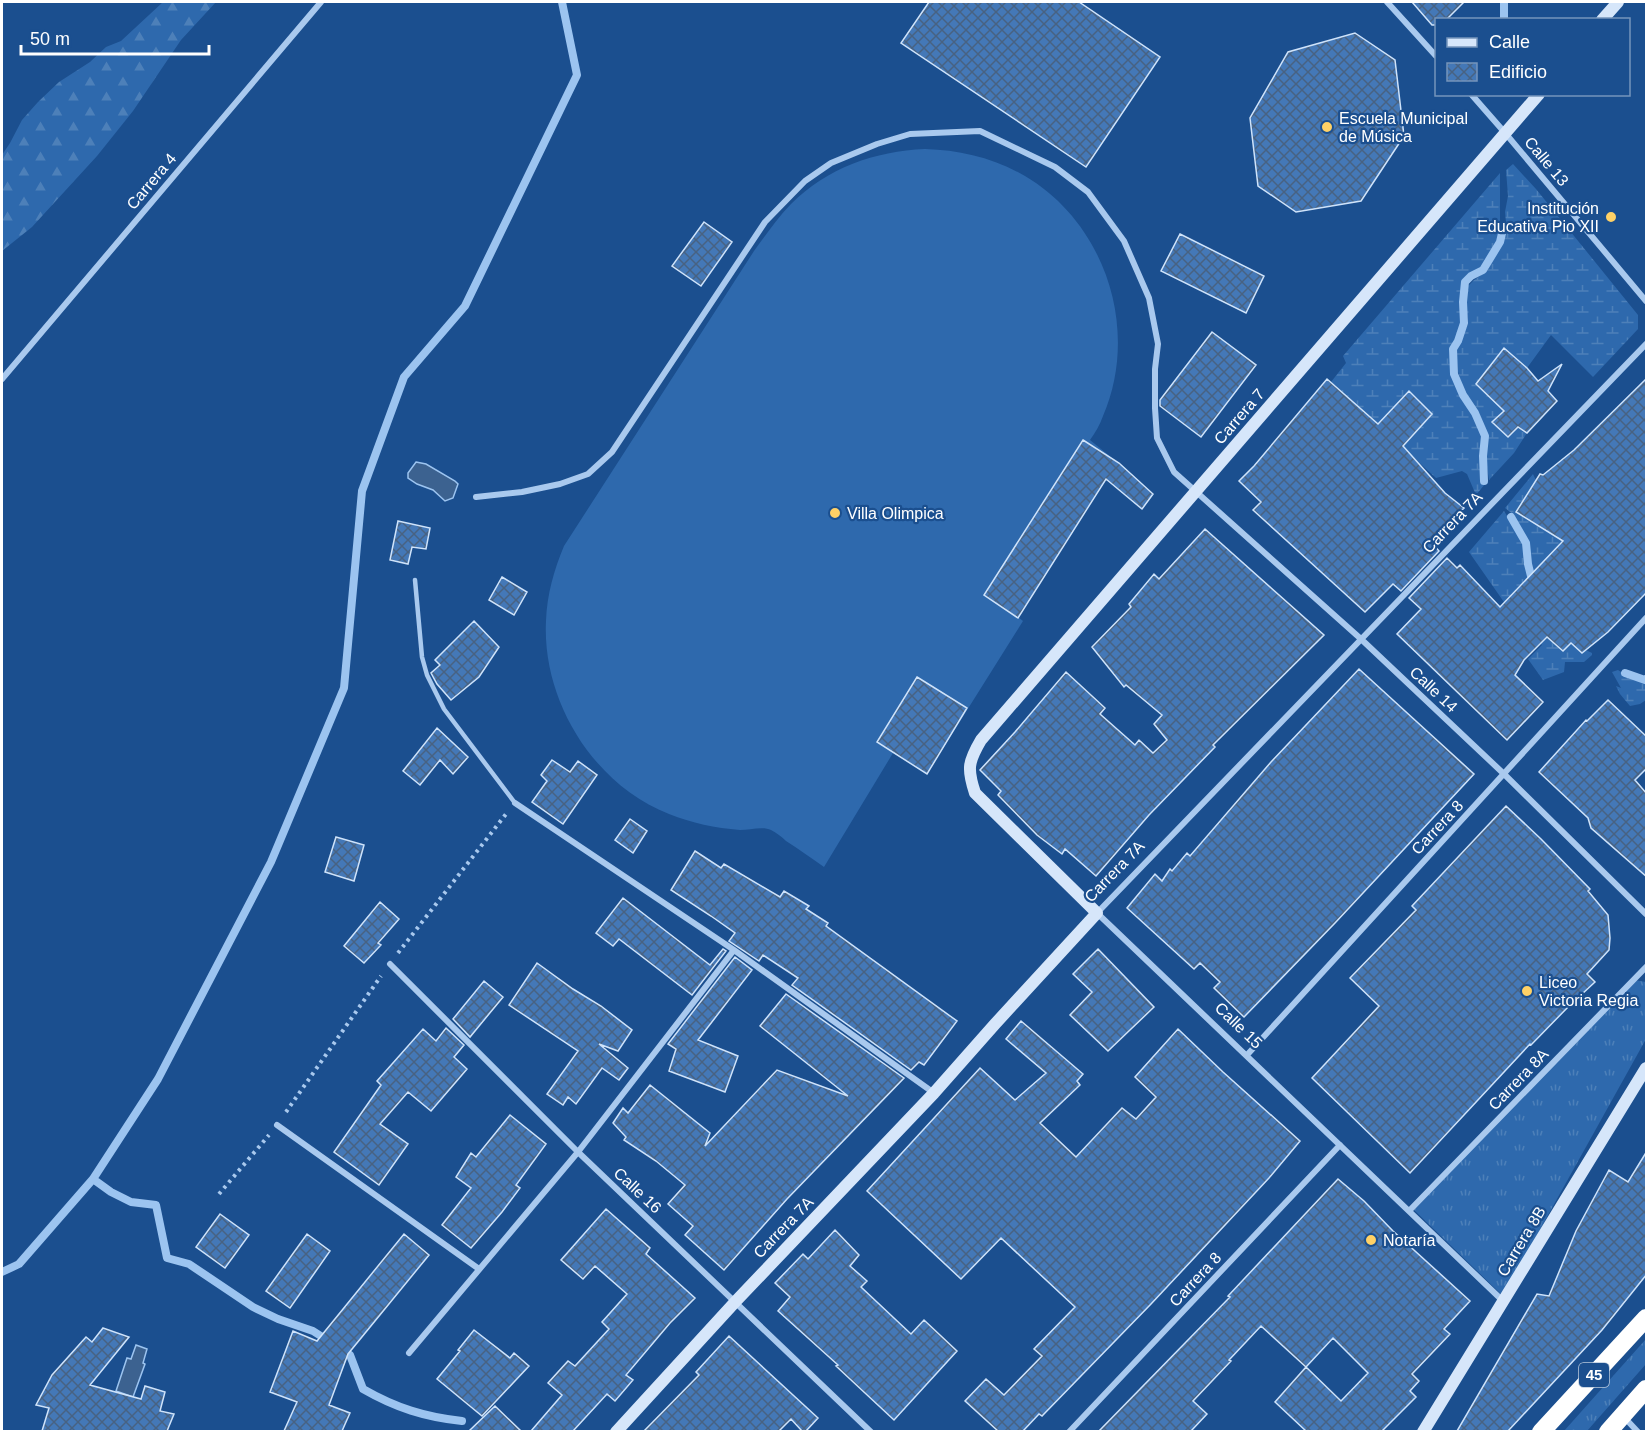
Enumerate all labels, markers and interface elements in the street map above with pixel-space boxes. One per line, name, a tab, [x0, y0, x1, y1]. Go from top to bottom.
scale bar	[21, 18, 208, 56]
legend	[1435, 18, 1630, 96]
text: 50 m	[30, 29, 70, 49]
text: Calle	[1489, 32, 1530, 52]
text: Edificio	[1489, 62, 1547, 82]
place label: Escuela Municipal de Música	[1339, 110, 1468, 145]
marker: Escuela Municipal de Música	[1320, 120, 1334, 134]
street label: Calle 13	[1521, 133, 1572, 189]
street label: Carrera 4	[123, 150, 180, 213]
place label: Institución Educativa Pio XII	[1477, 200, 1599, 235]
marker: Institución Educativa Pio XII	[1604, 210, 1618, 224]
street label: Carrera 7	[1211, 385, 1268, 447]
street label: Carrera 7A	[1419, 488, 1486, 556]
place label: Villa Olimpica	[847, 505, 944, 522]
marker: Villa Olimpica	[828, 506, 842, 520]
street label: Calle 14	[1406, 663, 1461, 716]
street label: Carrera 8	[1408, 797, 1467, 858]
street label: Carrera 7A	[1081, 837, 1148, 905]
place label: Liceo Victoria Regia	[1539, 974, 1638, 1009]
marker: Liceo Victoria Regia	[1520, 984, 1534, 998]
street label: Calle 15	[1212, 999, 1266, 1052]
street label: Carrera 8A	[1485, 1045, 1552, 1113]
street label: Calle 16	[610, 1164, 665, 1217]
street label: Carrera 7A	[750, 1193, 817, 1261]
street label: Carrera 8B	[1494, 1203, 1549, 1279]
place label: Notaría	[1383, 1232, 1436, 1249]
marker: Notaría	[1364, 1233, 1378, 1247]
street label: Carrera 8	[1166, 1249, 1225, 1310]
road number: 45	[1579, 1363, 1609, 1387]

